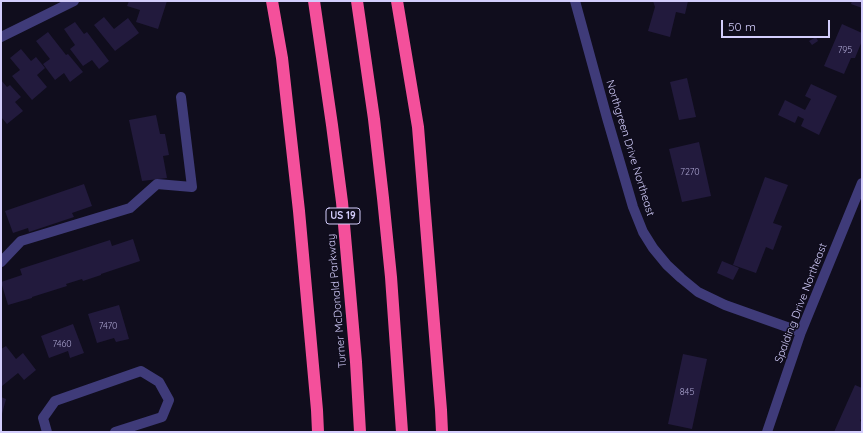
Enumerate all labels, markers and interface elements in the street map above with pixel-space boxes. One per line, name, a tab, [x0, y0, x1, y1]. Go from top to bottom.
scale bar	[723, 12, 832, 38]
text: 50 m	[728, 19, 756, 34]
house number: 795	[838, 45, 852, 55]
street label: Northgreen Drive Northeast	[603, 78, 657, 218]
house number: 7270	[680, 167, 700, 177]
road number: US 19	[326, 208, 360, 224]
street label: Turner McDonald Parkway	[325, 233, 349, 369]
street label: Spalding Drive Northeast	[772, 241, 830, 365]
house number: 7470	[99, 321, 117, 331]
house number: 7460	[52, 339, 72, 349]
house number: 845	[680, 387, 694, 397]

